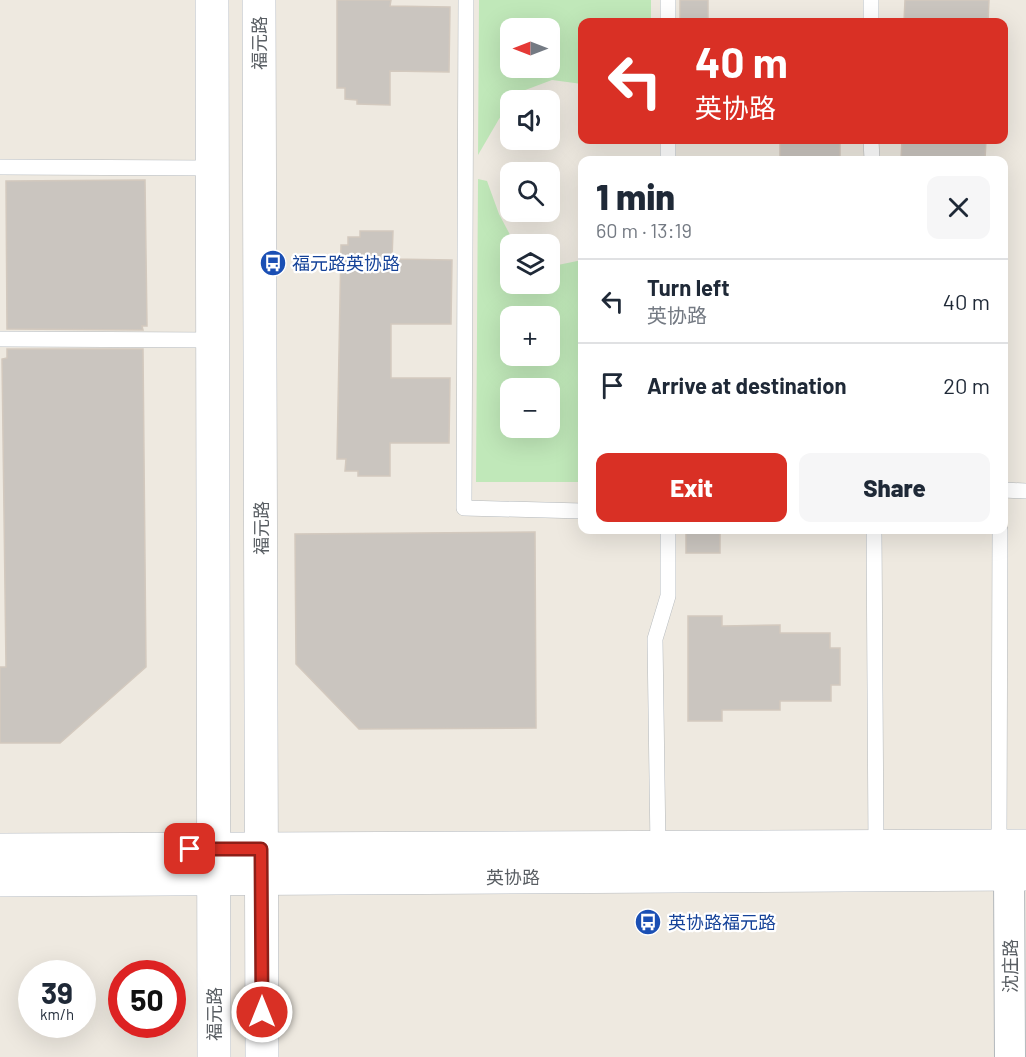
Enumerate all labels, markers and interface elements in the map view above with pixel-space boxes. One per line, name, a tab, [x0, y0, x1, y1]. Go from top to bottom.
street label: 福元路	[248, 16, 270, 70]
north arrow	[500, 18, 560, 78]
map controls	[500, 18, 560, 438]
text: 40 m	[695, 36, 788, 86]
icon: left	[596, 42, 674, 120]
button: sound	[500, 90, 560, 150]
text: 英协路	[695, 91, 776, 123]
button: search	[500, 162, 560, 222]
text: 1 min	[596, 174, 675, 217]
button: close	[927, 176, 990, 239]
text: 60 m · 13:19	[596, 218, 692, 242]
button: layers	[500, 234, 560, 294]
bus stop icon: 福元路英协路	[258, 248, 288, 278]
place label: 福元路英协路	[292, 252, 400, 274]
text: Turn left	[647, 274, 730, 300]
icon: left	[596, 285, 629, 318]
text: 40 m	[943, 288, 990, 314]
text: 英协路	[647, 303, 707, 327]
button: +	[500, 306, 560, 366]
icon: arrive	[596, 369, 629, 402]
text: Arrive at destination	[647, 372, 846, 398]
text: 20 m	[943, 372, 990, 398]
button: −	[500, 378, 560, 438]
button: Exit	[596, 453, 787, 522]
button: Share	[799, 453, 990, 522]
street label: 福元路	[250, 501, 272, 555]
pin	[164, 823, 215, 874]
icon: arrive	[173, 832, 206, 865]
street label: 英协路	[486, 866, 540, 888]
bus stop icon: 英协路福元路	[633, 907, 663, 937]
place label: 英协路福元路	[668, 911, 776, 933]
street label: 沈庄路	[999, 939, 1021, 993]
speed limit sign: 50	[108, 960, 186, 1038]
text: 39	[41, 974, 73, 1010]
position arrow	[230, 980, 294, 1044]
street label: 福元路	[203, 987, 225, 1041]
text: km/h	[40, 1005, 74, 1023]

